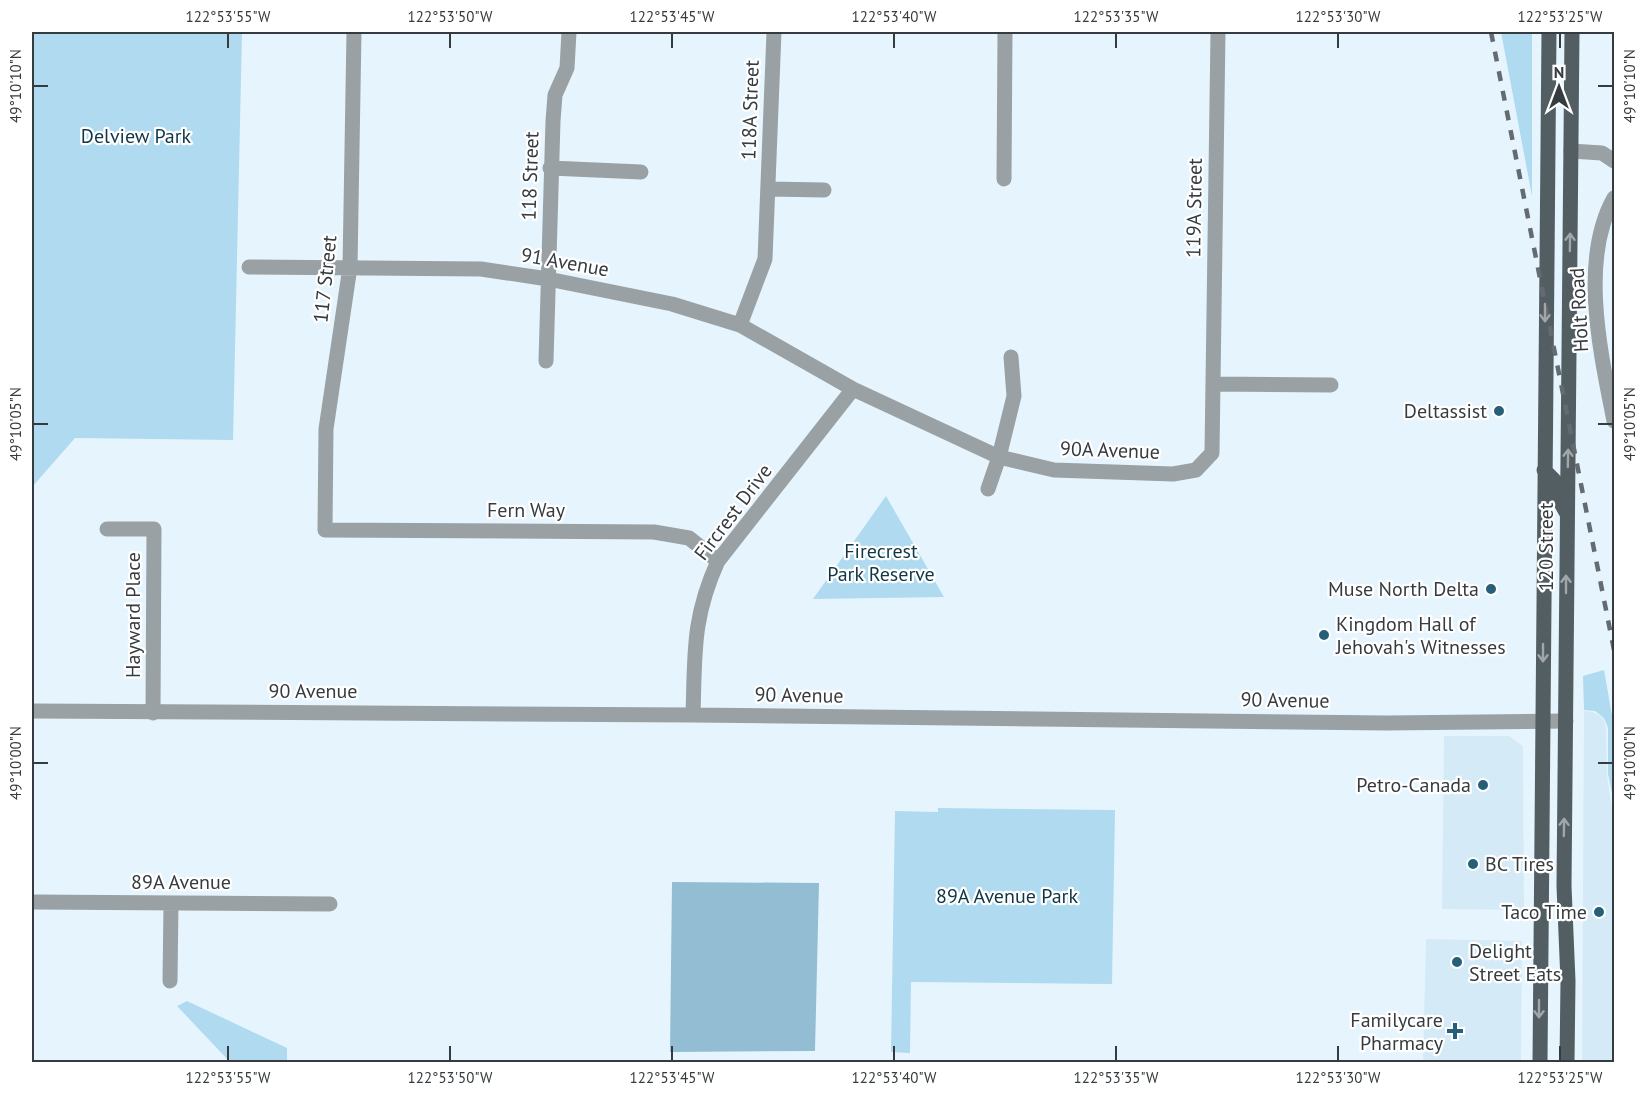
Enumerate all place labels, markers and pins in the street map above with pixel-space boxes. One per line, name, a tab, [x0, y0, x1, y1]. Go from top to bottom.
place label: Deltassist	[1404, 398, 1487, 424]
marker: Deltassist	[1492, 404, 1506, 418]
place label: Muse North Delta	[1328, 576, 1479, 602]
marker: Muse North Delta	[1484, 582, 1498, 596]
place label: Kingdom Hall of Jehovah's Witnesses	[1335, 611, 1506, 660]
marker: Kingdom Hall of Jehovah's Witnesses	[1317, 628, 1331, 642]
place label: Petro-Canada	[1356, 772, 1471, 798]
marker: Petro-Canada	[1476, 778, 1490, 792]
place label: BC Tires	[1485, 851, 1554, 877]
marker: BC Tires	[1466, 857, 1480, 871]
place label: Taco Time	[1501, 899, 1587, 925]
marker: Taco Time	[1592, 905, 1606, 919]
place label: Delight Street Eats	[1469, 938, 1561, 987]
marker: Delight Street Eats	[1450, 955, 1464, 969]
place label: Familycare Pharmacy	[1350, 1007, 1444, 1056]
marker: Familycare Pharmacy	[1448, 1024, 1462, 1038]

